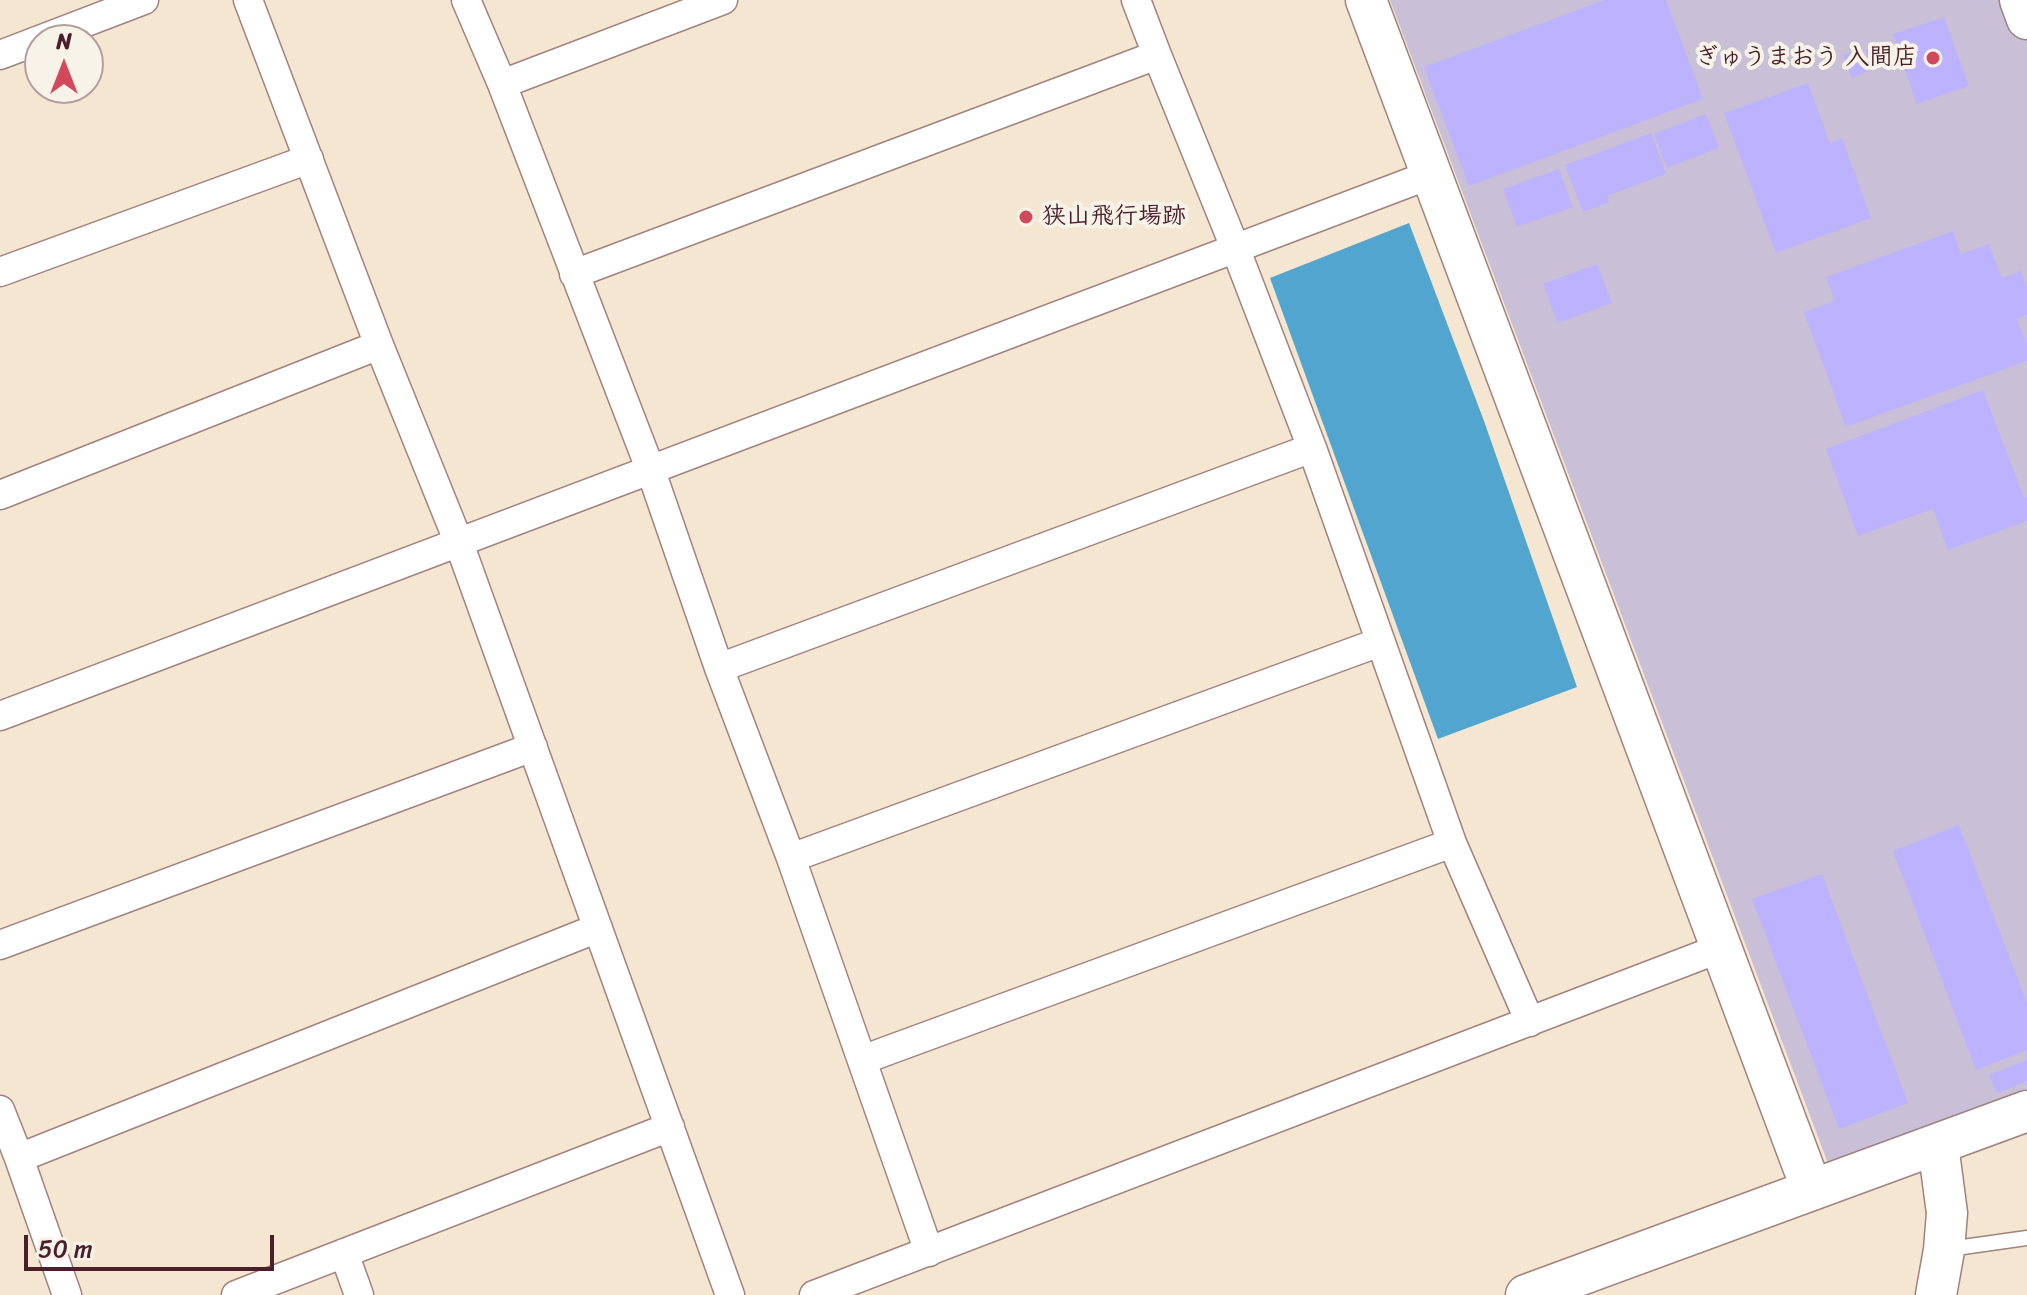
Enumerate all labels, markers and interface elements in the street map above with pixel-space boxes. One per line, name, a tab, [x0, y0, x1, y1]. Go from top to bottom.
text: N	[56, 22, 72, 61]
north arrow	[24, 24, 104, 104]
place label: ぎゅうまおう 入間店	[1695, 44, 1917, 72]
marker: ぎゅうまおう 入間店	[1924, 49, 1942, 67]
place label: 狭山飛行場跡	[1042, 203, 1186, 231]
marker: 狭山飛行場跡	[1017, 208, 1035, 226]
scale bar	[28, 1219, 278, 1269]
text: 50 m	[38, 1228, 93, 1270]

